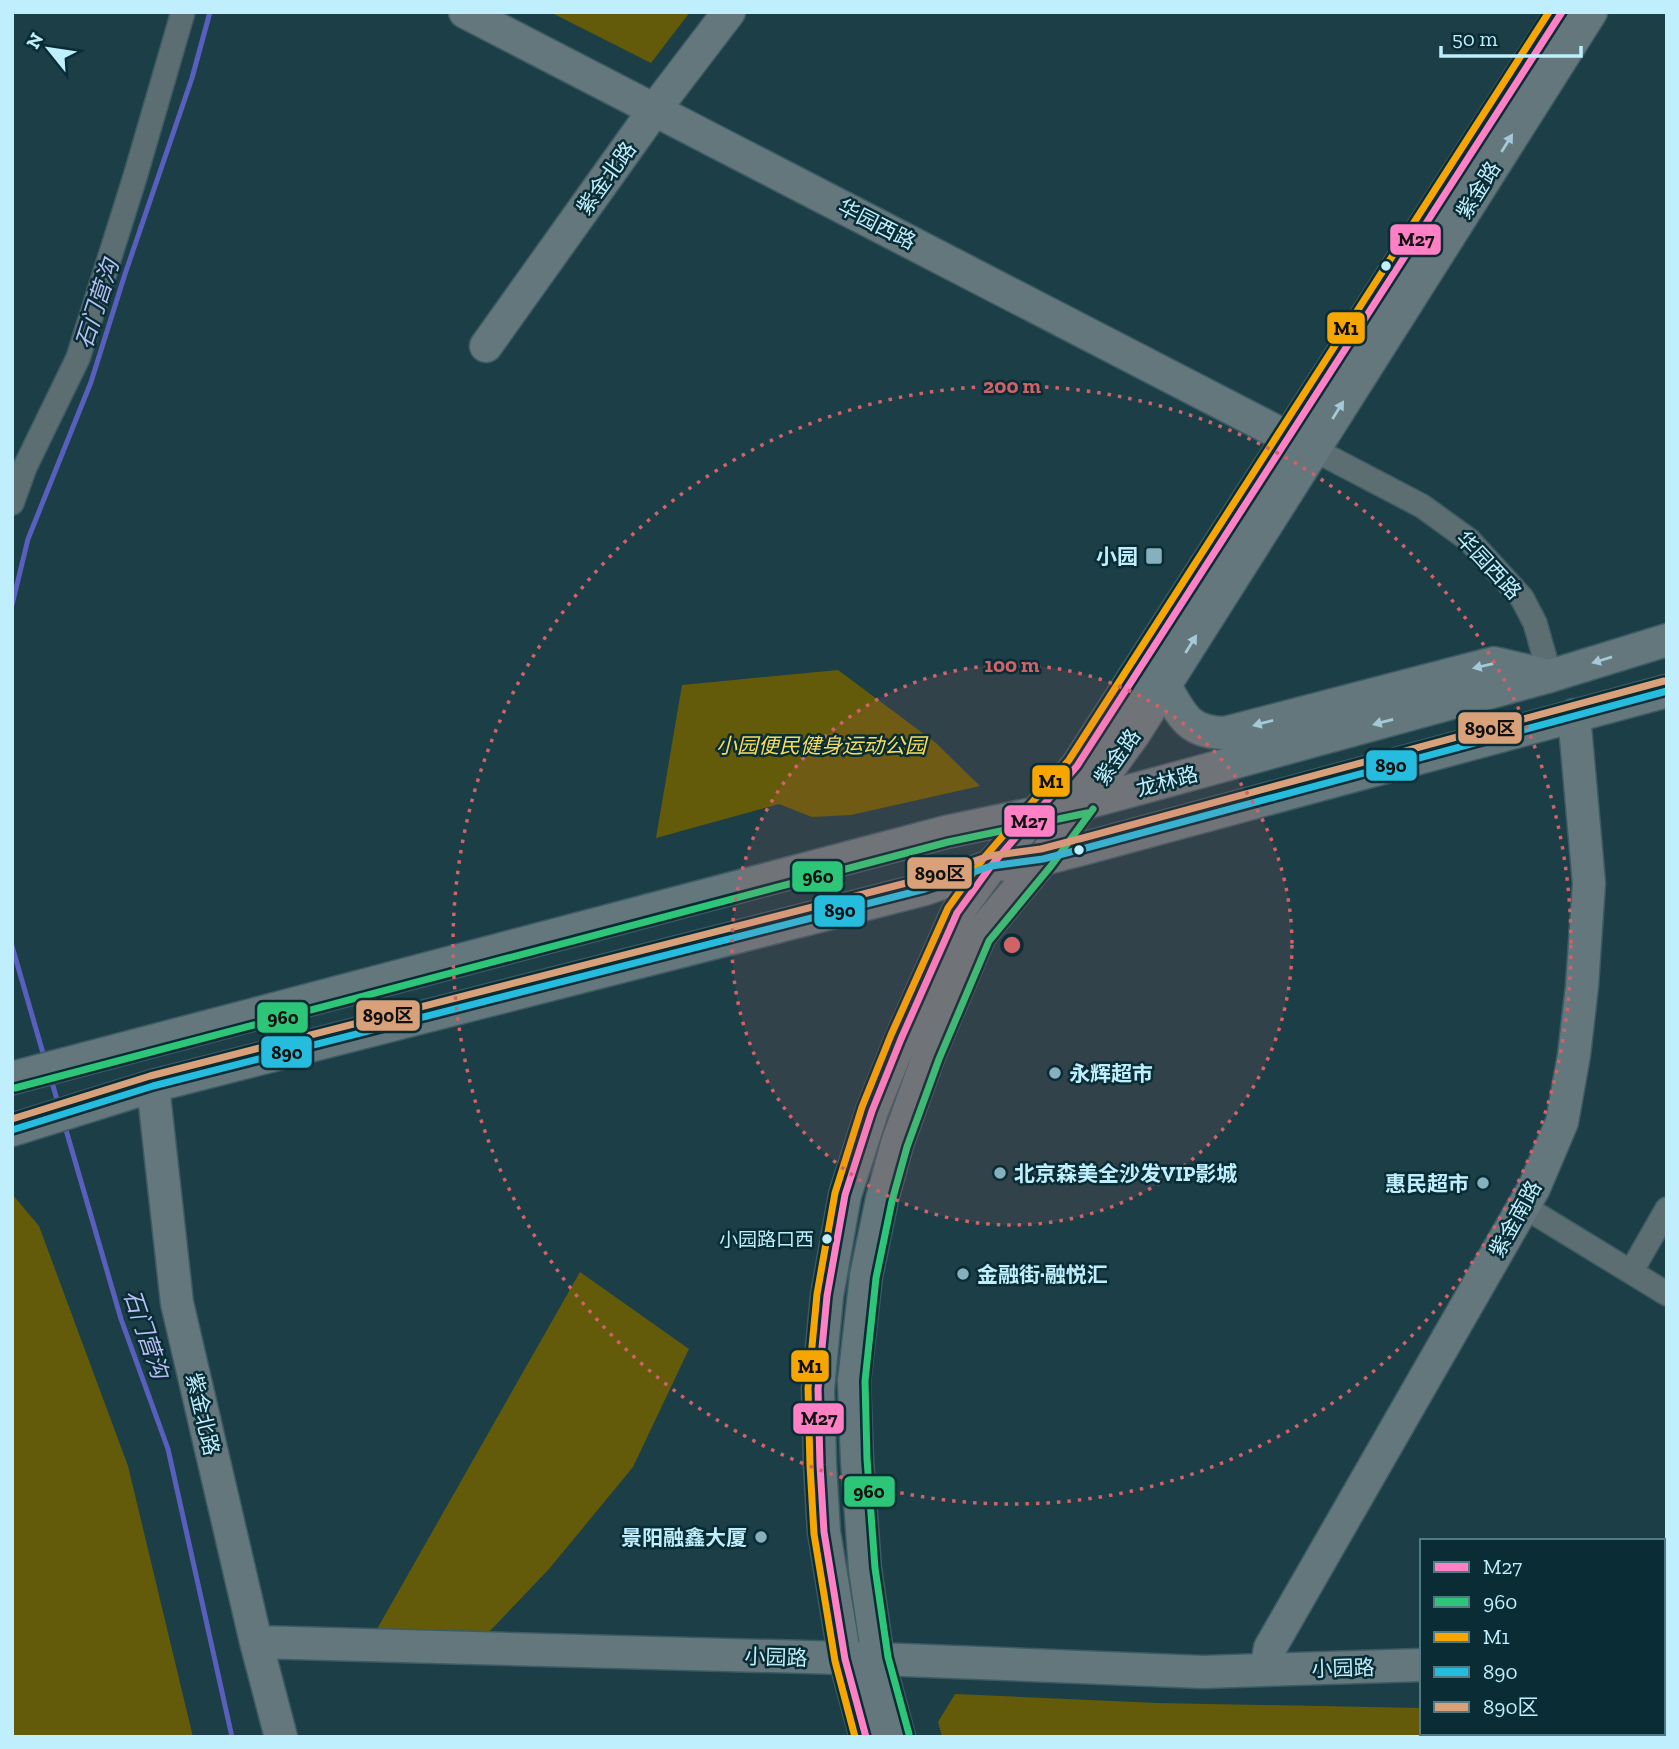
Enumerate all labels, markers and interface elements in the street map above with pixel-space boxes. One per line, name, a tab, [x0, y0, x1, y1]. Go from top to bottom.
north arrow	[14, 14, 84, 84]
scale bar	[1441, 14, 1581, 58]
text: 50 m	[1452, 26, 1498, 51]
text: N	[21, 29, 48, 53]
one-way arrow	[1501, 134, 1514, 153]
street label: 紫金北路	[571, 137, 641, 219]
street label: 紫金路	[1451, 157, 1505, 223]
street label: 华园西路	[834, 194, 920, 254]
line badge: M27	[1389, 223, 1442, 256]
text: M27	[1398, 228, 1435, 251]
water label: 石门营沟	[69, 253, 125, 352]
unlabelled marker	[1379, 259, 1393, 273]
line badge: M1	[1326, 311, 1366, 345]
text: M1	[1334, 317, 1359, 340]
text: 200 m	[983, 373, 1041, 398]
one-way arrow	[1331, 400, 1344, 420]
street label: 华园西路	[1451, 526, 1527, 604]
place label: 小园	[1096, 544, 1138, 569]
marker: 小园	[1144, 546, 1164, 566]
one-way arrow	[1184, 635, 1197, 654]
text: 100 m	[985, 652, 1040, 677]
one-way arrow	[1591, 655, 1612, 665]
one-way arrow	[1472, 660, 1494, 671]
line badge: 890区	[1457, 711, 1523, 745]
one-way arrow	[1372, 717, 1394, 728]
text: 890区	[1465, 717, 1515, 740]
one-way arrow	[1252, 718, 1274, 729]
street label: 紫金路	[1089, 724, 1145, 790]
park label: 小园便民健身运动公园	[716, 733, 929, 758]
line badge: 890	[1365, 749, 1418, 782]
text: 890	[1375, 754, 1407, 777]
street label: 龙林路	[1133, 761, 1201, 801]
line badge: M1	[1031, 764, 1071, 798]
text: M1	[1039, 770, 1064, 793]
line badge: M27	[1003, 804, 1056, 838]
text: M27	[1011, 810, 1048, 833]
unlabelled marker	[1072, 843, 1086, 857]
line badge: 890区	[906, 856, 973, 890]
line badge: 960	[791, 860, 844, 893]
text: 890区	[915, 862, 965, 885]
text: 960	[802, 865, 834, 888]
line badge: 890	[813, 894, 866, 928]
text: 890	[824, 899, 856, 922]
centre of rings	[1000, 933, 1024, 957]
line badge: 890区	[355, 999, 421, 1032]
line badge: 960	[256, 1001, 309, 1034]
text: 890区	[363, 1004, 413, 1027]
text: 960	[267, 1006, 299, 1029]
line badge: 890	[260, 1035, 313, 1069]
text: 890	[271, 1041, 303, 1064]
place label: 永辉超市	[1069, 1061, 1153, 1086]
marker: 永辉超市	[1047, 1065, 1063, 1081]
place label: 北京森美全沙发VIP影城	[1014, 1161, 1237, 1186]
marker: 北京森美全沙发VIP影城	[992, 1165, 1008, 1181]
place label: 惠民超市	[1385, 1171, 1469, 1196]
marker: 惠民超市	[1475, 1175, 1491, 1191]
street label: 紫金南路	[1484, 1176, 1546, 1262]
place label: 小园路口西	[719, 1228, 814, 1251]
marker: 小园路口西	[820, 1232, 834, 1246]
place label: 金融街·融悦汇	[977, 1262, 1108, 1287]
marker: 金融街·融悦汇	[955, 1266, 971, 1282]
water label: 石门营沟	[118, 1286, 175, 1385]
line badge: M1	[790, 1349, 830, 1383]
text: M1	[798, 1355, 823, 1378]
street label: 紫金北路	[181, 1370, 225, 1458]
line badge: M27	[792, 1402, 845, 1435]
text: M27	[801, 1407, 838, 1430]
line badge: 960	[843, 1475, 896, 1508]
text: 960	[853, 1480, 885, 1503]
place label: 景阳融鑫大厦	[621, 1525, 747, 1550]
marker: 景阳融鑫大厦	[753, 1529, 769, 1545]
legend	[1420, 1539, 1665, 1735]
text: M27	[1483, 1554, 1522, 1579]
text: 960	[1483, 1589, 1517, 1614]
text: M1	[1483, 1624, 1510, 1649]
street label: 小园路	[744, 1643, 808, 1671]
street label: 小园路	[1311, 1654, 1375, 1682]
text: 890	[1483, 1659, 1518, 1684]
text: 890区	[1483, 1694, 1539, 1719]

